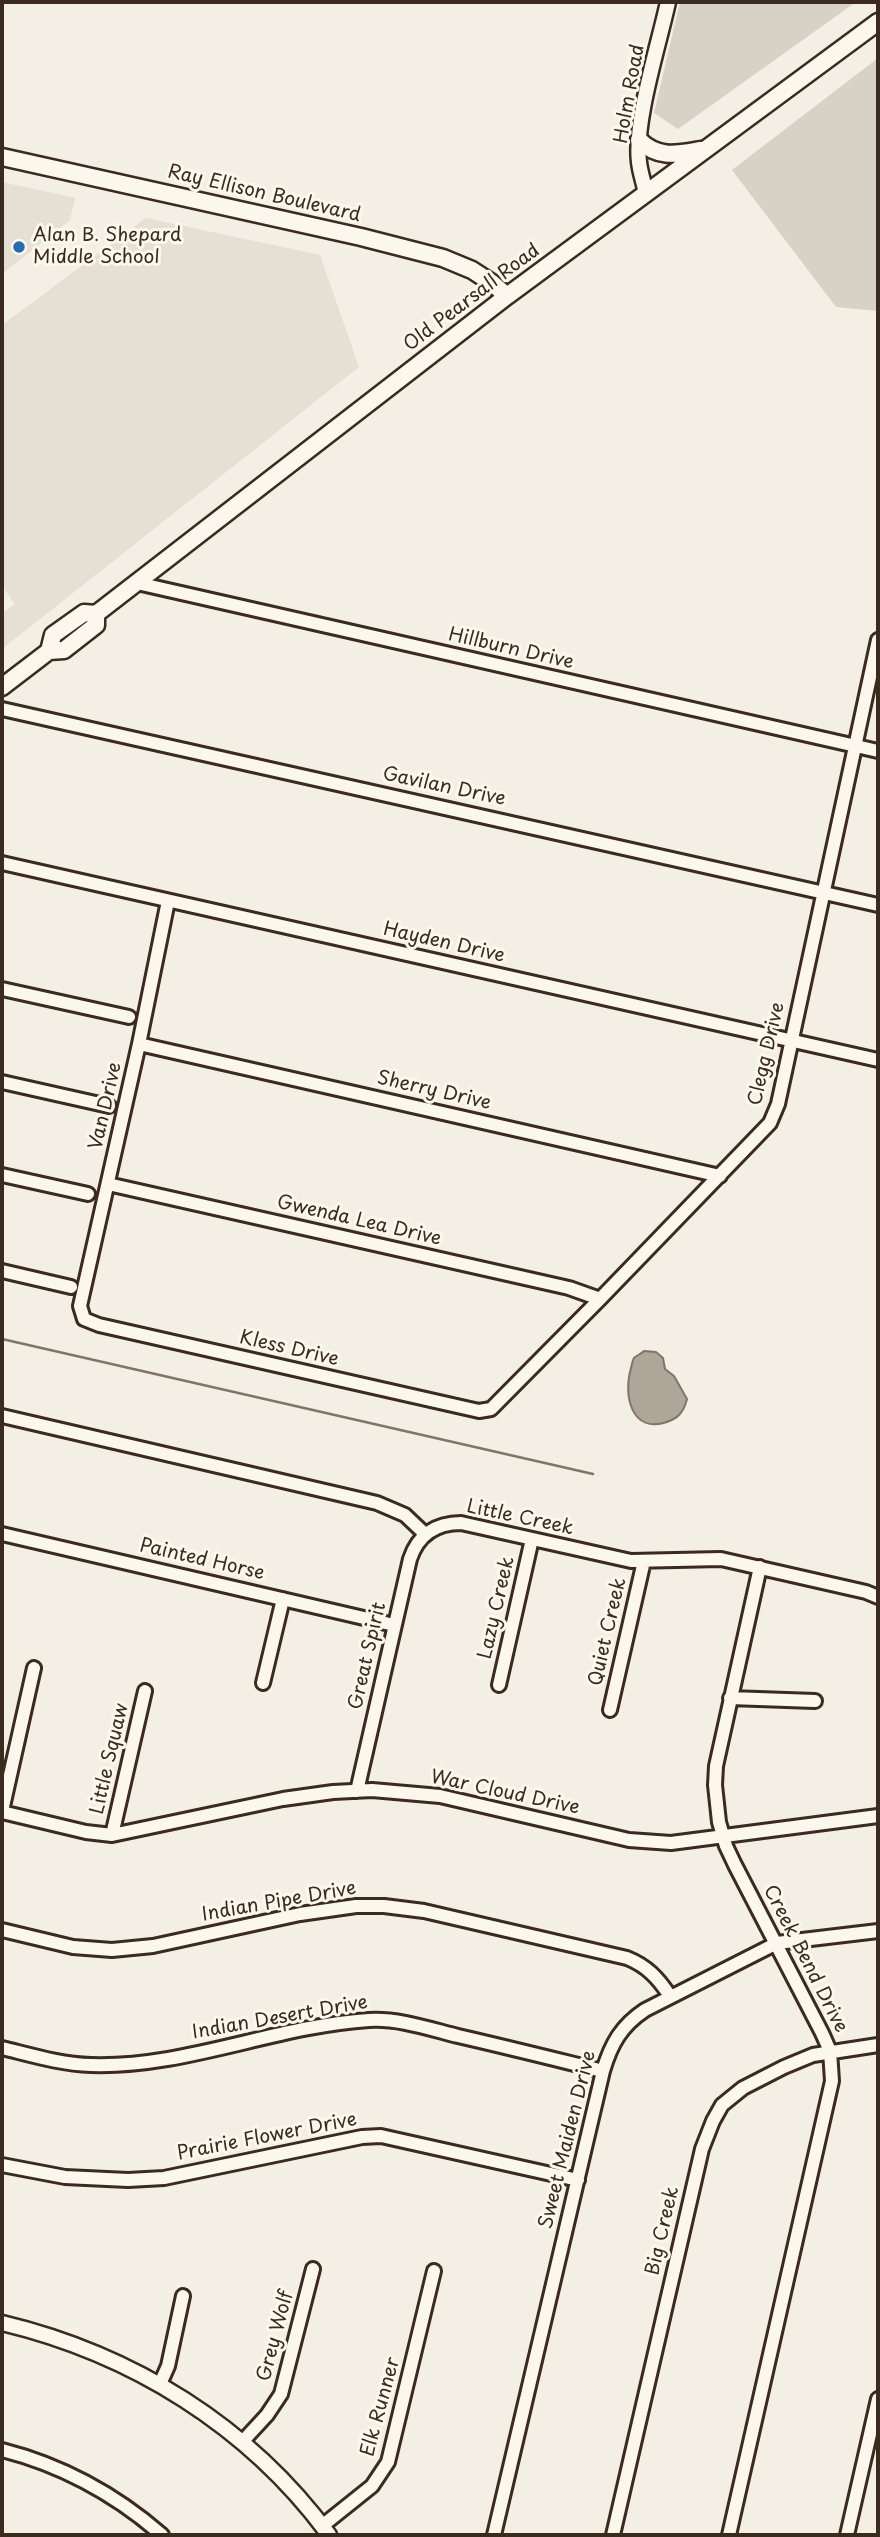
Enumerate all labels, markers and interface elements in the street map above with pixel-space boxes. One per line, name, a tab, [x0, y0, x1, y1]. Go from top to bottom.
street label: Holm Road	[610, 43, 650, 145]
street label: Ray Ellison Boulevard	[165, 161, 363, 227]
place label: Alan B. Shepard Middle School	[33, 225, 182, 269]
marker: Alan B. Shepard Middle School	[11, 239, 27, 255]
street label: Old Pearsall Road	[400, 239, 544, 357]
street label: Hillburn Drive	[446, 624, 576, 674]
street label: Gavilan Drive	[380, 763, 508, 811]
street label: Hayden Drive	[381, 918, 507, 968]
street label: Clegg Drive	[744, 1000, 790, 1108]
street label: Van Drive	[85, 1060, 127, 1152]
street label: Sherry Drive	[375, 1067, 493, 1115]
street label: Gwenda Lea Drive	[275, 1191, 443, 1251]
street label: Kless Drive	[237, 1327, 341, 1371]
street label: Little Creek	[464, 1496, 576, 1540]
street label: Painted Horse	[137, 1535, 267, 1585]
street label: Lazy Creek	[474, 1555, 520, 1661]
street label: Quiet Creek	[584, 1576, 632, 1688]
street label: Great Spirit	[345, 1600, 391, 1712]
street label: Little Squaw	[86, 1701, 134, 1817]
street label: War Cloud Drive	[429, 1766, 581, 1820]
street label: Indian Pipe Drive	[200, 1877, 358, 1927]
street label: Creek Bend Drive	[758, 1881, 852, 2037]
street label: Indian Desert Drive	[190, 1991, 370, 2045]
street label: Sweet Maiden Drive	[535, 2048, 601, 2232]
street label: Prairie Flower Drive	[175, 2108, 359, 2166]
street label: Big Creek	[642, 2184, 684, 2278]
street label: Grey Wolf	[253, 2288, 299, 2384]
street label: Elk Runner	[357, 2355, 405, 2459]

